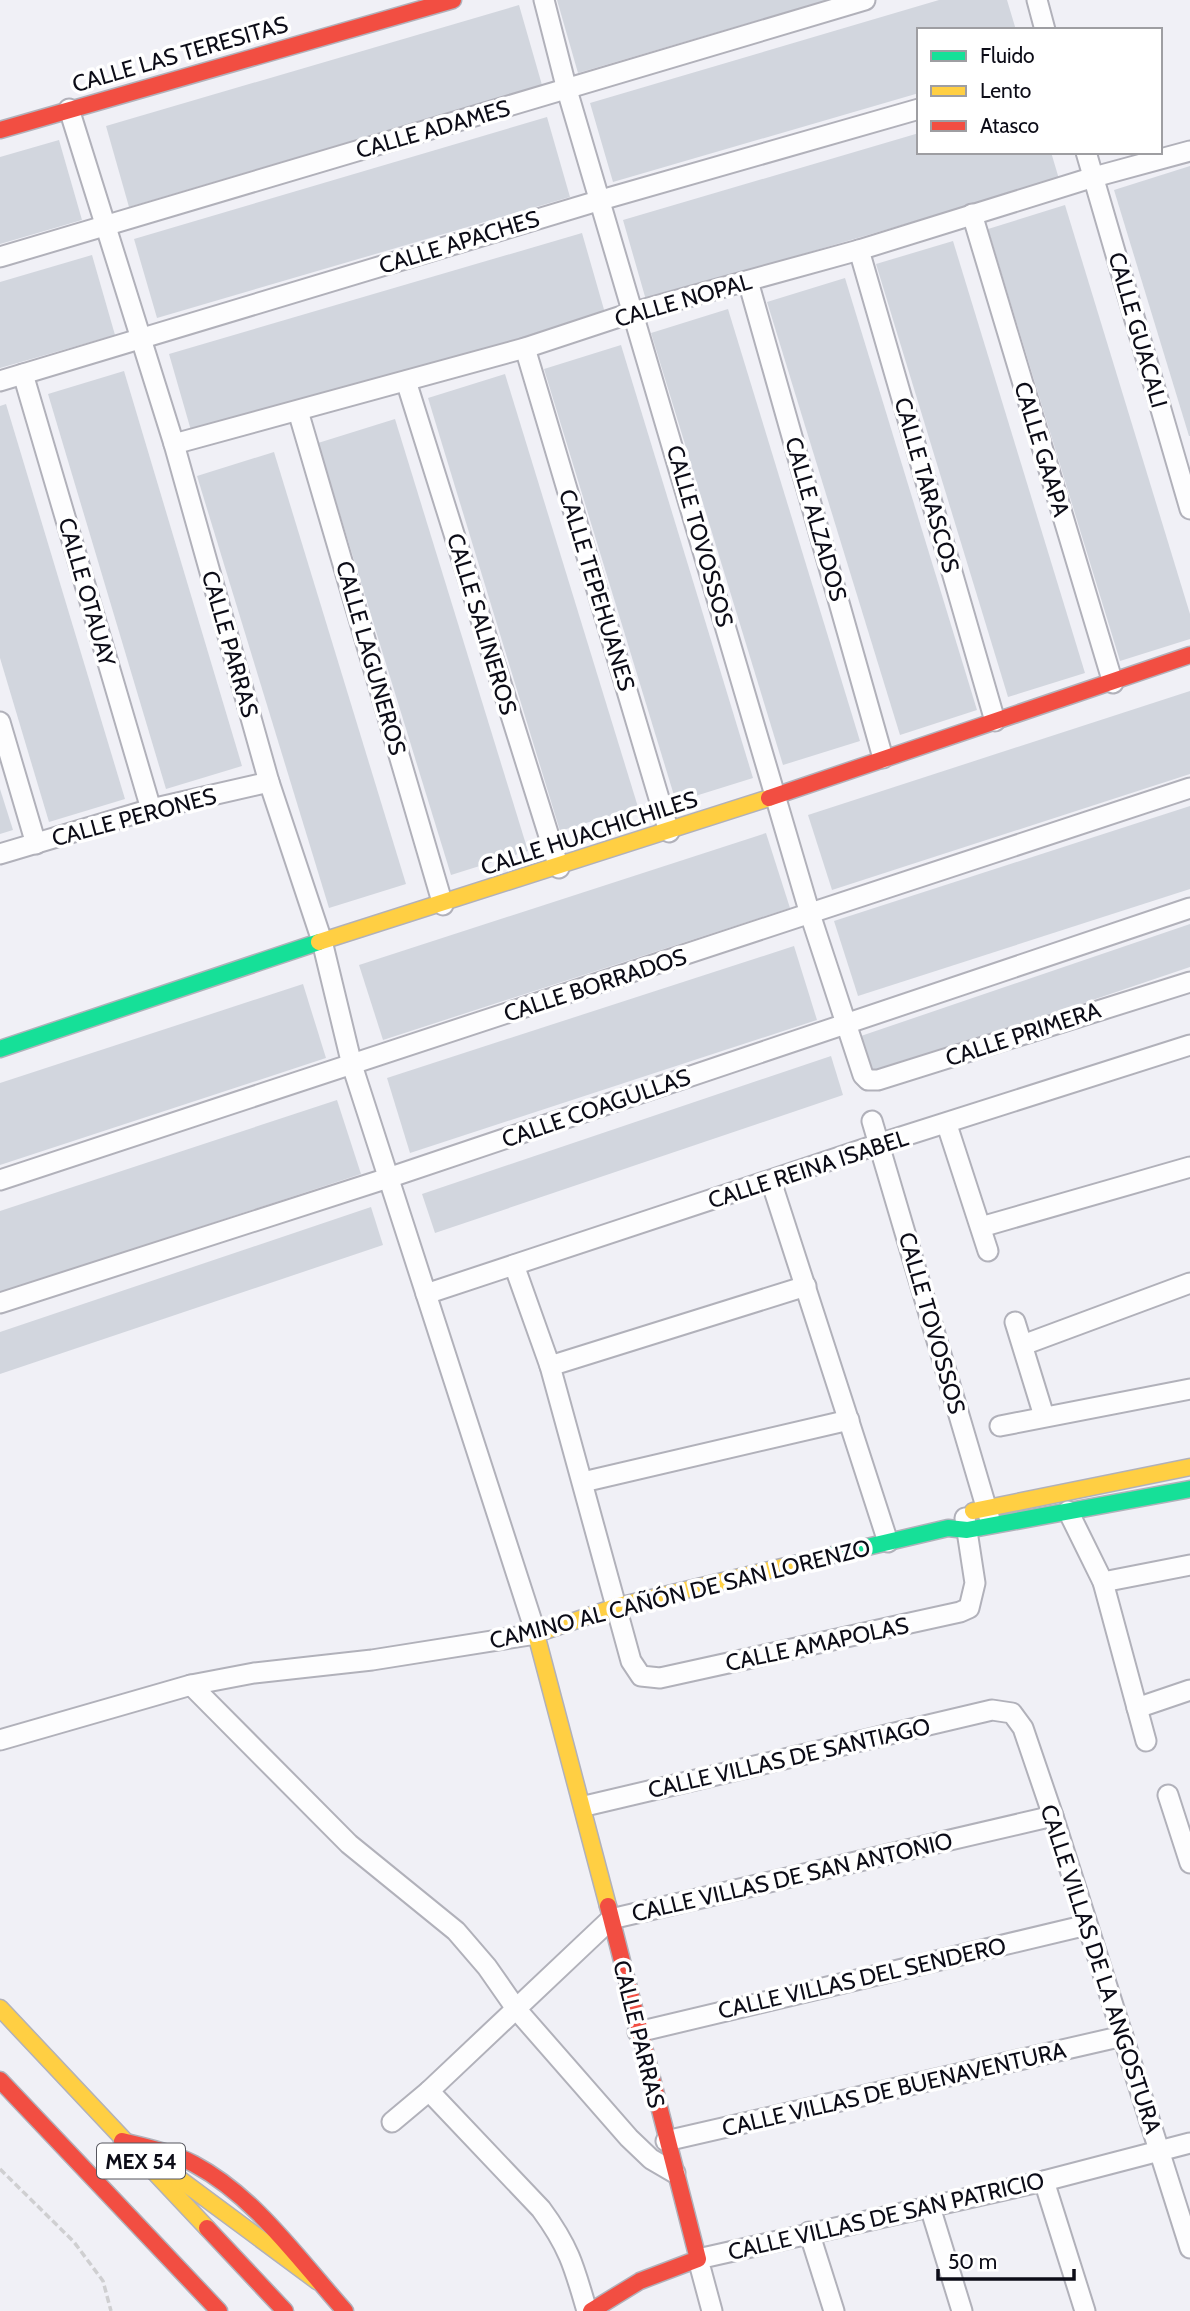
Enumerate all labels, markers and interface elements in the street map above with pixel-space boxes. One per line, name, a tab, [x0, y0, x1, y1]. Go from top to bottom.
street label: CALLE LAS TERESITAS	[69, 10, 291, 98]
legend	[917, 28, 1162, 154]
text: Fluido	[980, 43, 1035, 68]
text: Lento	[980, 78, 1031, 103]
street label: CALLE ADAMES	[353, 94, 513, 164]
text: Atasco	[980, 113, 1039, 138]
street label: CALLE APACHES	[375, 204, 543, 280]
street label: CALLE GUACALI	[1102, 249, 1174, 411]
street label: CALLE NOPAL	[611, 267, 755, 333]
street label: CALLE GAAPA	[1008, 378, 1076, 520]
street label: CALLE TARASCOS	[889, 394, 965, 576]
street label: CALLE ALZADOS	[779, 434, 853, 604]
street label: CALLE TOVOSSOS	[661, 442, 739, 630]
street label: CALLE TEPEHUANES	[553, 486, 641, 694]
street label: CALLE OTAUAY	[52, 514, 122, 670]
street label: CALLE SALINEROS	[441, 530, 523, 718]
street label: CALLE LAGUNEROS	[330, 558, 412, 758]
street label: CALLE PARRAS	[196, 568, 264, 720]
street label: CALLE PERONES	[49, 782, 219, 852]
street label: CALLE HUACHICHILES	[477, 785, 701, 881]
street label: CALLE BORRADOS	[500, 942, 690, 1028]
street label: CALLE PRIMERA	[942, 996, 1104, 1072]
street label: CALLE COAGULLAS	[498, 1063, 694, 1153]
street label: CALLE REINA ISABEL	[704, 1123, 912, 1215]
street label: CALLE TOVOSSOS	[893, 1229, 971, 1417]
street label: CAMINO AL CAÑÓN DE SAN LORENZO	[487, 1533, 873, 1655]
street label: CALLE AMAPOLAS	[723, 1611, 911, 1677]
street label: CALLE VILLAS DE SANTIAGO	[645, 1712, 933, 1804]
street label: CALLE VILLAS DE LA ANGOSTURA	[1034, 1801, 1168, 2137]
street label: CALLE VILLAS DE SAN ANTONIO	[629, 1826, 955, 1928]
street label: CALLE VILLAS DEL SENDERO	[715, 1931, 1009, 2025]
street label: CALLE PARRAS	[607, 1957, 671, 2111]
street label: CALLE VILLAS DE BUENAVENTURA	[719, 2036, 1069, 2142]
road number: MEX 54	[97, 2144, 185, 2178]
street label: CALLE VILLAS DE SAN PATRICIO	[725, 2166, 1047, 2266]
scale bar	[938, 2238, 1074, 2282]
text: 50 m	[948, 2249, 997, 2274]

